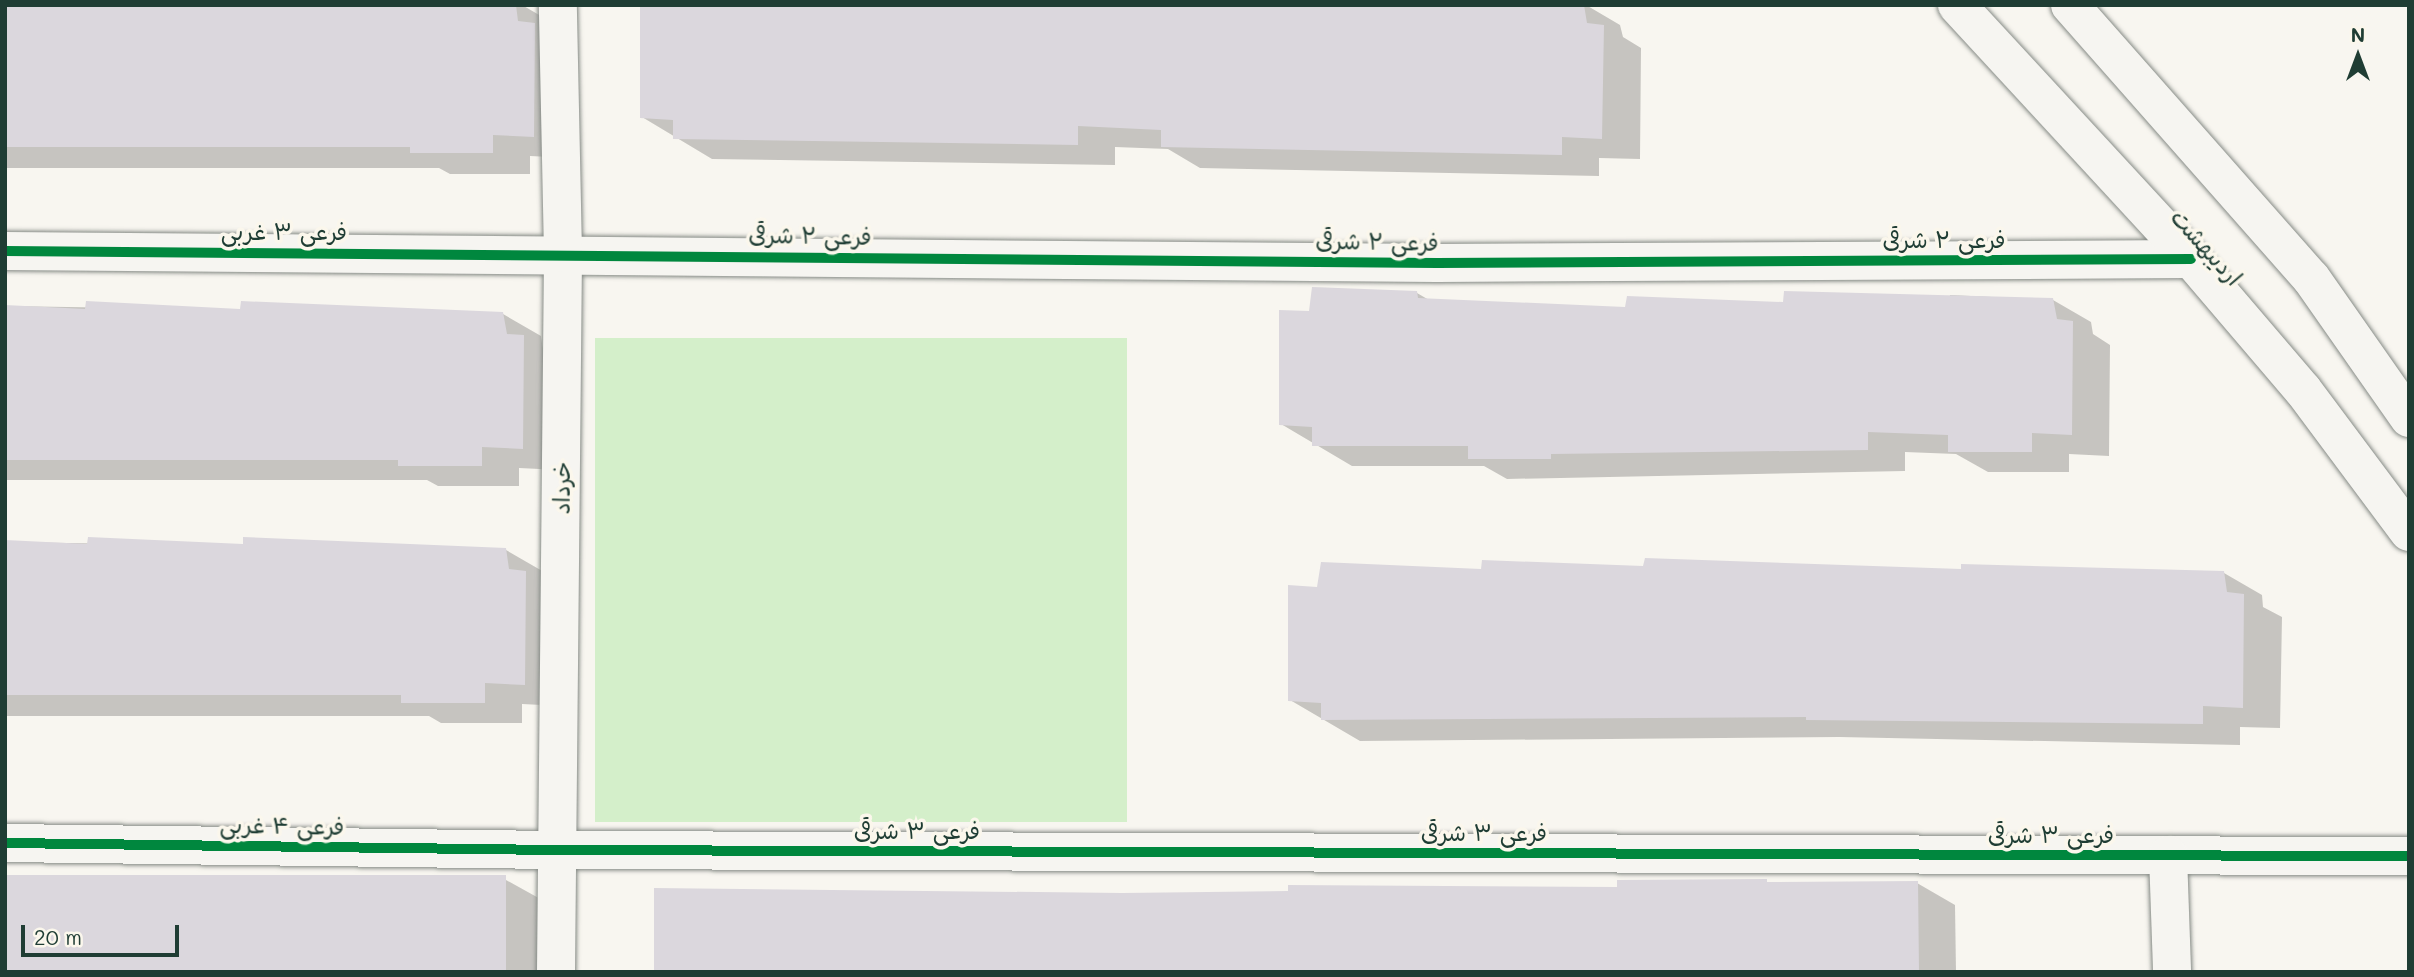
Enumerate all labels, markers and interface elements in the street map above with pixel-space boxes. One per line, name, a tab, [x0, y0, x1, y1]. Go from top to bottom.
north arrow	[2323, 21, 2393, 91]
text: N	[2351, 22, 2365, 47]
street label: اردیبهشت	[2166, 203, 2248, 291]
street label: فرعی ۳ غربی	[221, 217, 347, 245]
street label: فرعی ۲ شرقی	[748, 220, 872, 250]
street label: فرعی ۲ شرقی	[1883, 225, 2005, 253]
street label: فرعی ۲ شرقی	[1315, 226, 1439, 256]
street label: خرداد	[547, 462, 575, 514]
street label: فرعی ۴ غربی	[219, 810, 345, 840]
street label: فرعی ۳ شرقی	[854, 816, 980, 844]
street label: فرعی ۳ شرقی	[1421, 818, 1547, 846]
street label: فرعی ۳ شرقی	[1988, 820, 2114, 848]
scale bar	[24, 911, 182, 955]
text: 20 m	[34, 923, 82, 950]

